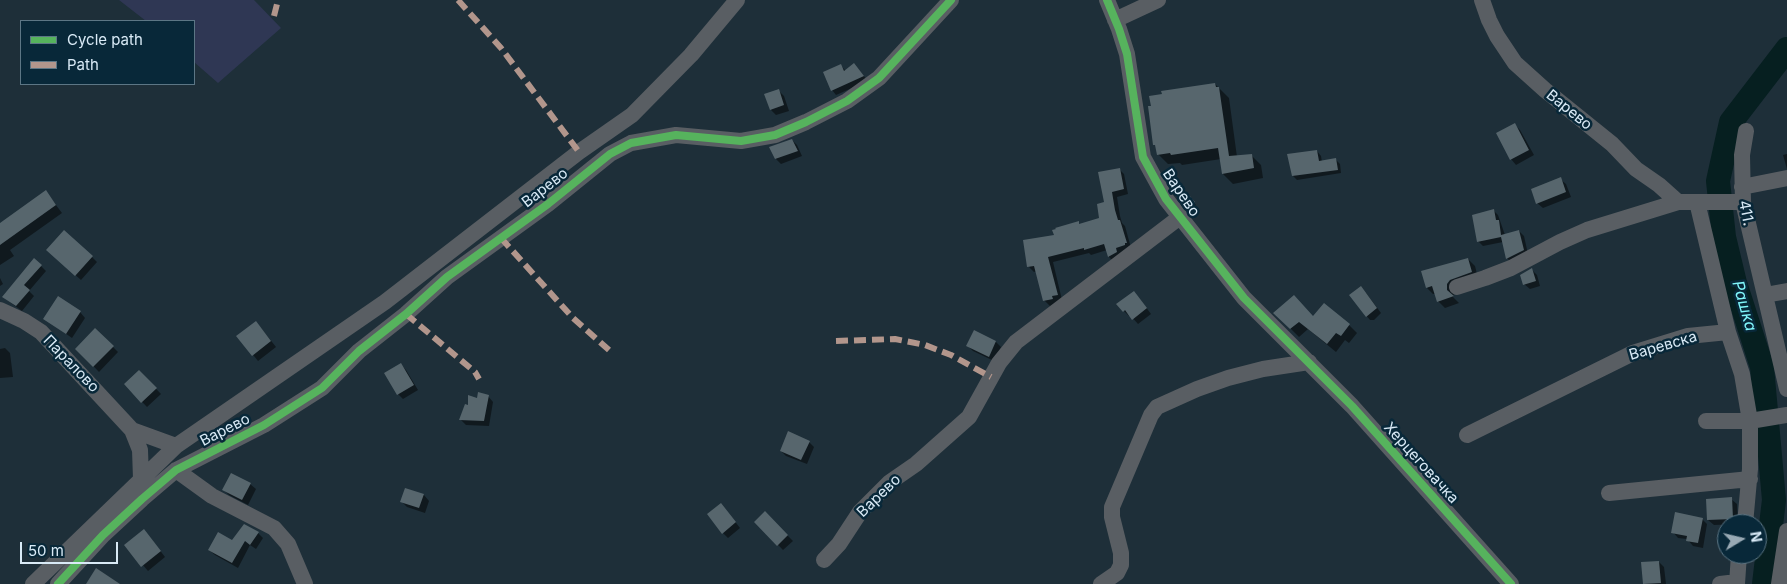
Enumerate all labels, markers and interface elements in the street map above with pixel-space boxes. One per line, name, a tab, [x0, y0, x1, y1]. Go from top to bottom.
legend	[20, 20, 195, 85]
text: Cycle path	[67, 30, 143, 49]
text: Path	[67, 55, 99, 74]
street label: Варево	[1542, 86, 1596, 134]
street label: Варево	[518, 164, 572, 212]
street label: Варево	[1159, 166, 1203, 220]
street label: 411.	[1735, 199, 1757, 227]
water label: Рашка	[1728, 279, 1760, 333]
street label: Варевска	[1627, 328, 1699, 364]
street label: Паралово	[39, 332, 103, 396]
street label: Варево	[197, 410, 253, 450]
street label: Херцеговачка	[1380, 419, 1462, 507]
street label: Варево	[853, 471, 905, 521]
north arrow	[1717, 514, 1767, 564]
text: N	[1747, 530, 1766, 543]
scale bar	[22, 532, 120, 564]
text: 50 m	[28, 541, 64, 560]

